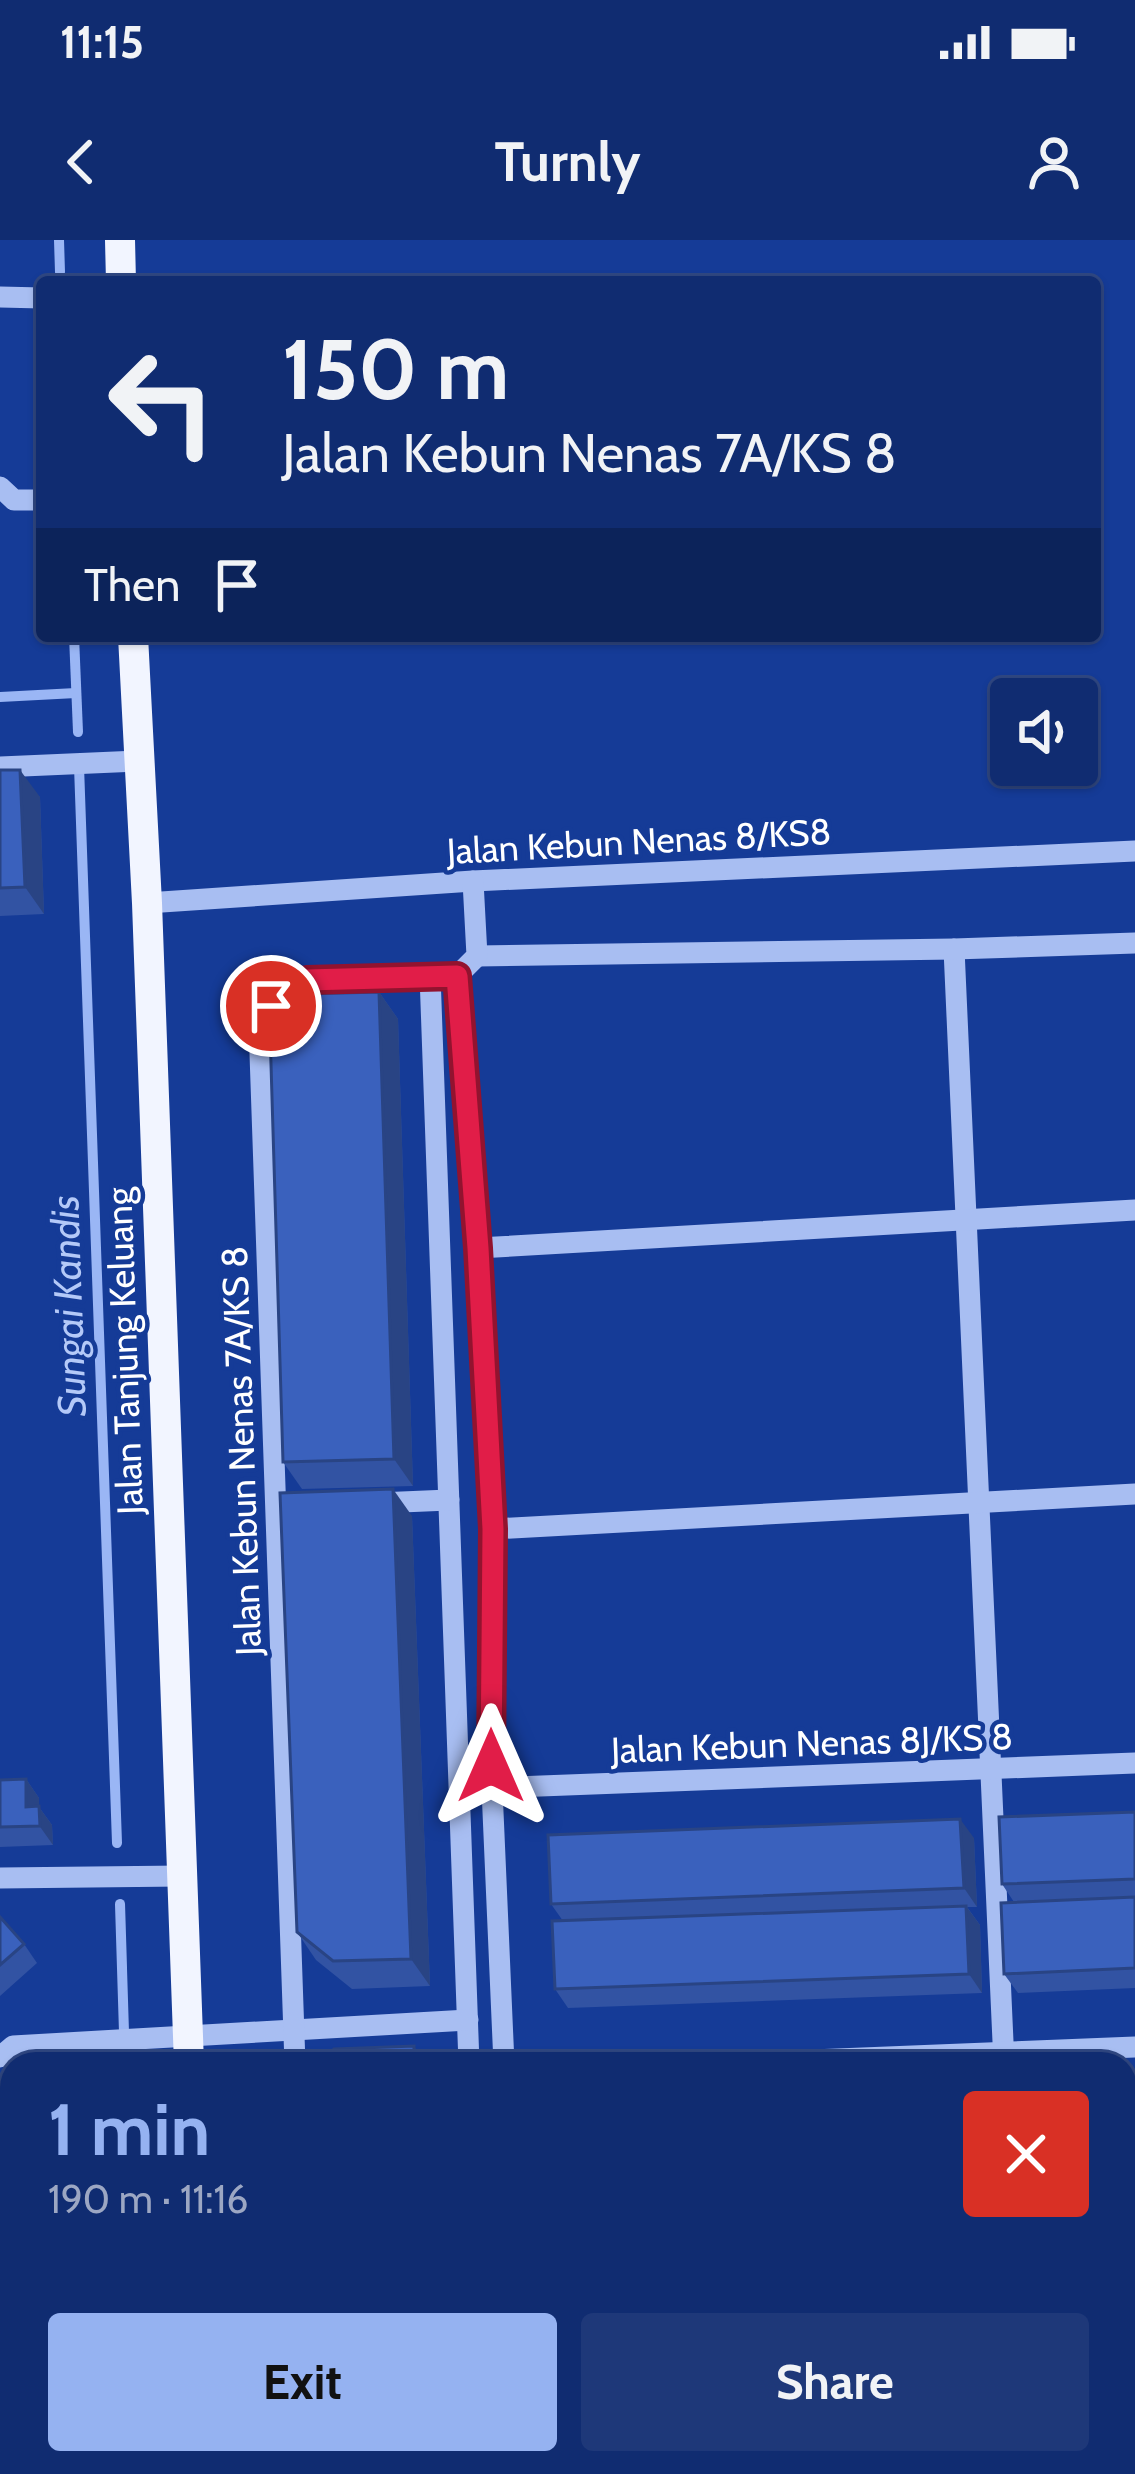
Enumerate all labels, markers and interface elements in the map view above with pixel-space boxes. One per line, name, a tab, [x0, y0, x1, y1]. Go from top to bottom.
text: 11:15	[60, 15, 144, 69]
icon: back	[48, 129, 114, 195]
text: Turnly	[495, 129, 640, 195]
icon: person	[1021, 129, 1087, 195]
text: 150 m	[282, 318, 509, 420]
icon: left	[84, 324, 240, 480]
text: Jalan Kebun Nenas 7A/KS 8	[282, 420, 897, 486]
icon: arrive	[204, 552, 270, 618]
text: Then	[84, 558, 180, 612]
map controls	[990, 678, 1098, 786]
button: sound	[990, 678, 1098, 786]
street label: Jalan Kebun Nenas 8/KS8	[445, 809, 832, 873]
pin	[220, 955, 322, 1057]
icon: arrive	[238, 973, 304, 1039]
street label: Jalan Tanjung Keluang	[96, 1186, 152, 1516]
water label: Sungai Kandis	[40, 1195, 96, 1417]
street label: Jalan Kebun Nenas 7A/KS 8	[212, 1245, 270, 1658]
position arrow	[428, 1703, 554, 1829]
street label: Jalan Kebun Nenas 8J/KS 8	[609, 1714, 1014, 1772]
text: 1 min	[48, 2086, 210, 2173]
button: close	[963, 2091, 1089, 2217]
text: 190 m · 11:16	[48, 2175, 248, 2223]
button: Exit	[48, 2313, 557, 2451]
button: Share	[581, 2313, 1089, 2451]

